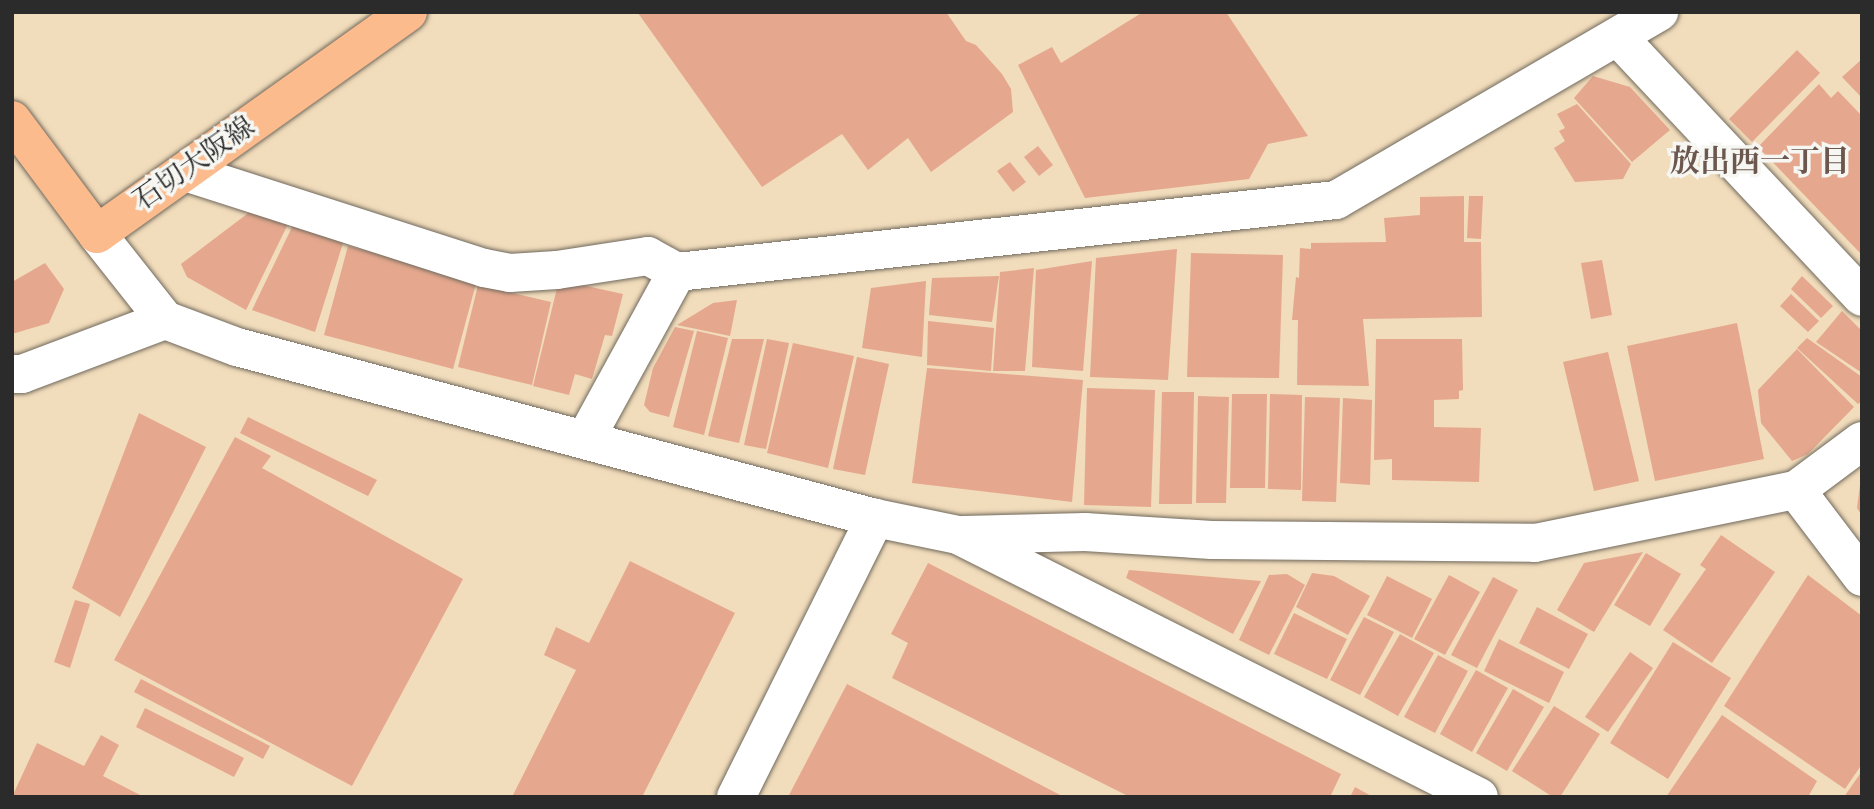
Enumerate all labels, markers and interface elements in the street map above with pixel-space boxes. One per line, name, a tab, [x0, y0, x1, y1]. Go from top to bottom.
street label: 石切大阪線	[128, 111, 262, 219]
district label: 放出西一丁目	[1670, 145, 1850, 181]

